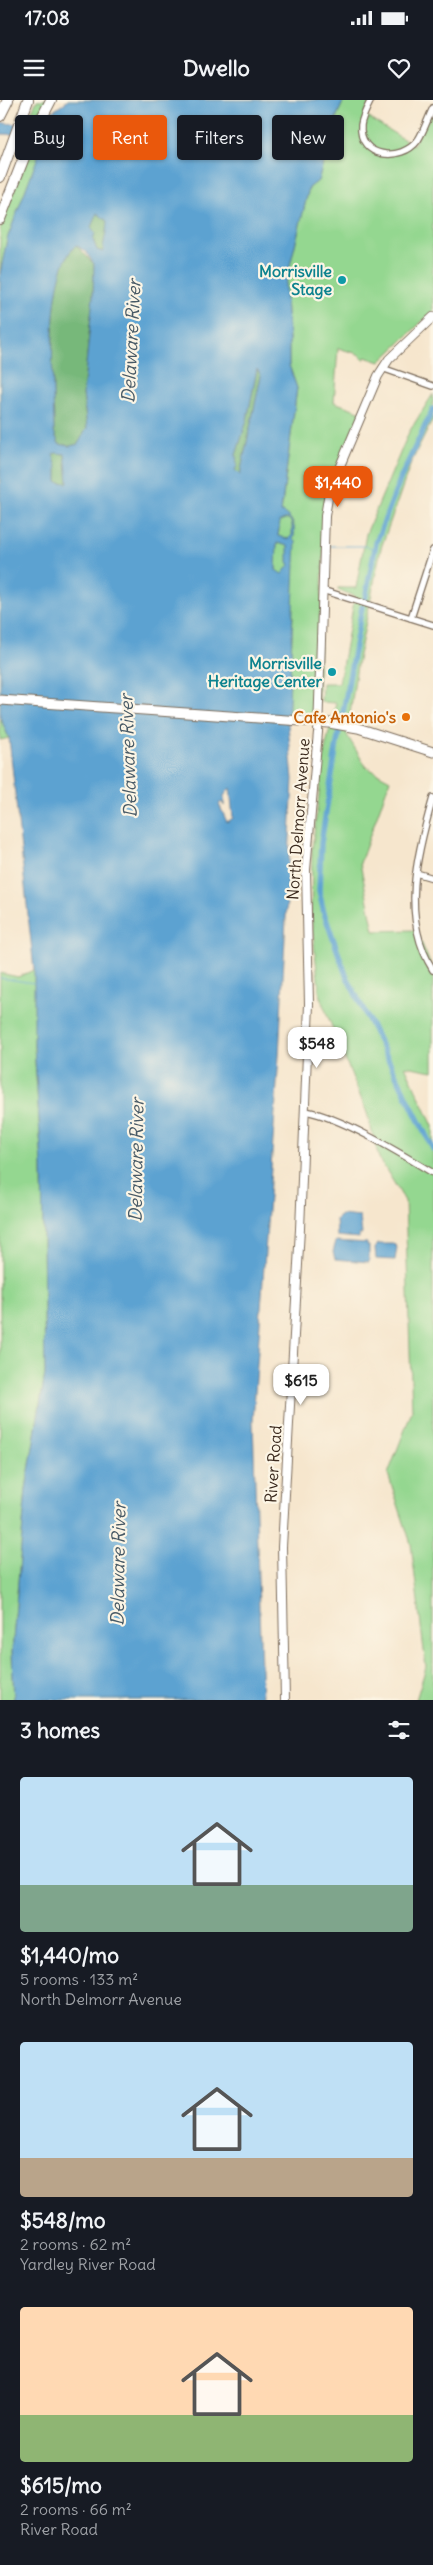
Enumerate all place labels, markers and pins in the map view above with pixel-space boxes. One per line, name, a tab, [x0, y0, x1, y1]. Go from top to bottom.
place label: Morrisville Stage	[259, 261, 332, 300]
marker: Morrisville Stage	[336, 274, 348, 286]
pin: $1,440	[297, 466, 379, 508]
place label: Morrisville Heritage Center	[208, 653, 322, 692]
marker: Morrisville Heritage Center	[326, 666, 338, 678]
place label: Cafe Antonio's	[294, 707, 396, 727]
marker: Cafe Antonio's	[400, 711, 412, 723]
pin: $548	[287, 1026, 347, 1069]
pin: $615	[271, 1364, 331, 1406]

